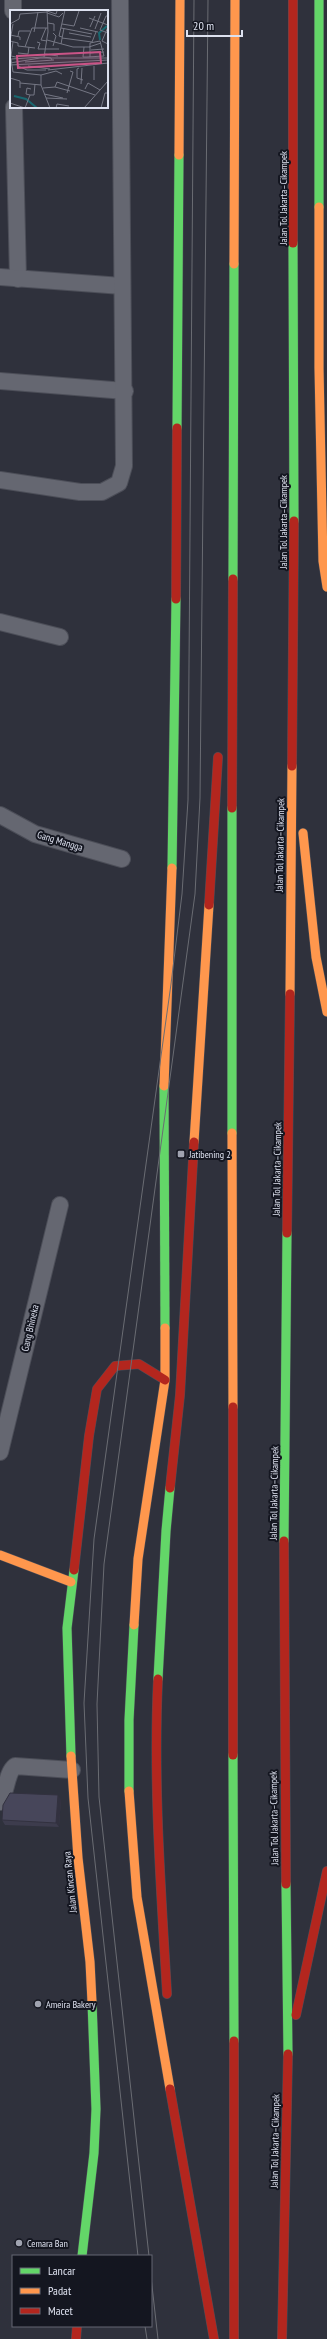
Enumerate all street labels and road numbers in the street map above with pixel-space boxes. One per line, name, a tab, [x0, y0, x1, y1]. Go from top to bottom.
street label: Jalan Tol Jakarta–Cikampek	[277, 151, 290, 246]
street label: Jalan Tol Jakarta–Cikampek	[277, 475, 290, 570]
street label: Jalan Tol Jakarta–Cikampek	[273, 798, 287, 893]
street label: Gang Mangga	[36, 828, 84, 854]
street label: Jalan Tol Jakarta–Cikampek	[270, 1122, 284, 1217]
street label: Gang Bhineka	[18, 1303, 42, 1353]
street label: Jalan Tol Jakarta–Cikampek	[267, 1446, 281, 1541]
street label: Jalan Tol Jakarta–Cikampek	[267, 1771, 281, 1866]
street label: Jalan Kincan Raya	[60, 1851, 80, 1914]
street label: Jalan Tol Jakarta–Cikampek	[268, 2094, 282, 2189]

